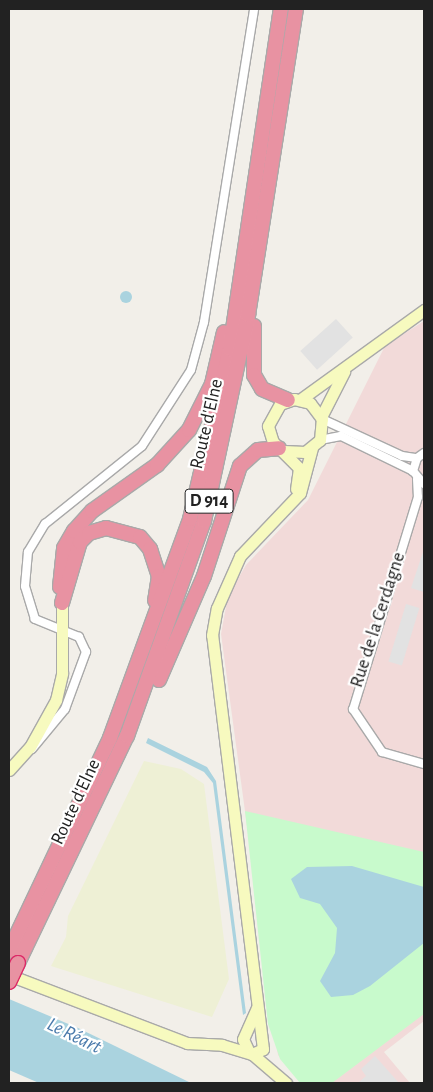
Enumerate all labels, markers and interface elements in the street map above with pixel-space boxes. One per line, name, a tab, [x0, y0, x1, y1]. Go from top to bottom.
street label: Route d'Elne	[186, 377, 228, 471]
road number: D 914	[184, 486, 234, 516]
street label: Rue de la Cerdagne	[345, 549, 411, 691]
street label: Route d'Elne	[46, 756, 106, 848]
water label: Le Réart	[43, 1013, 105, 1059]

